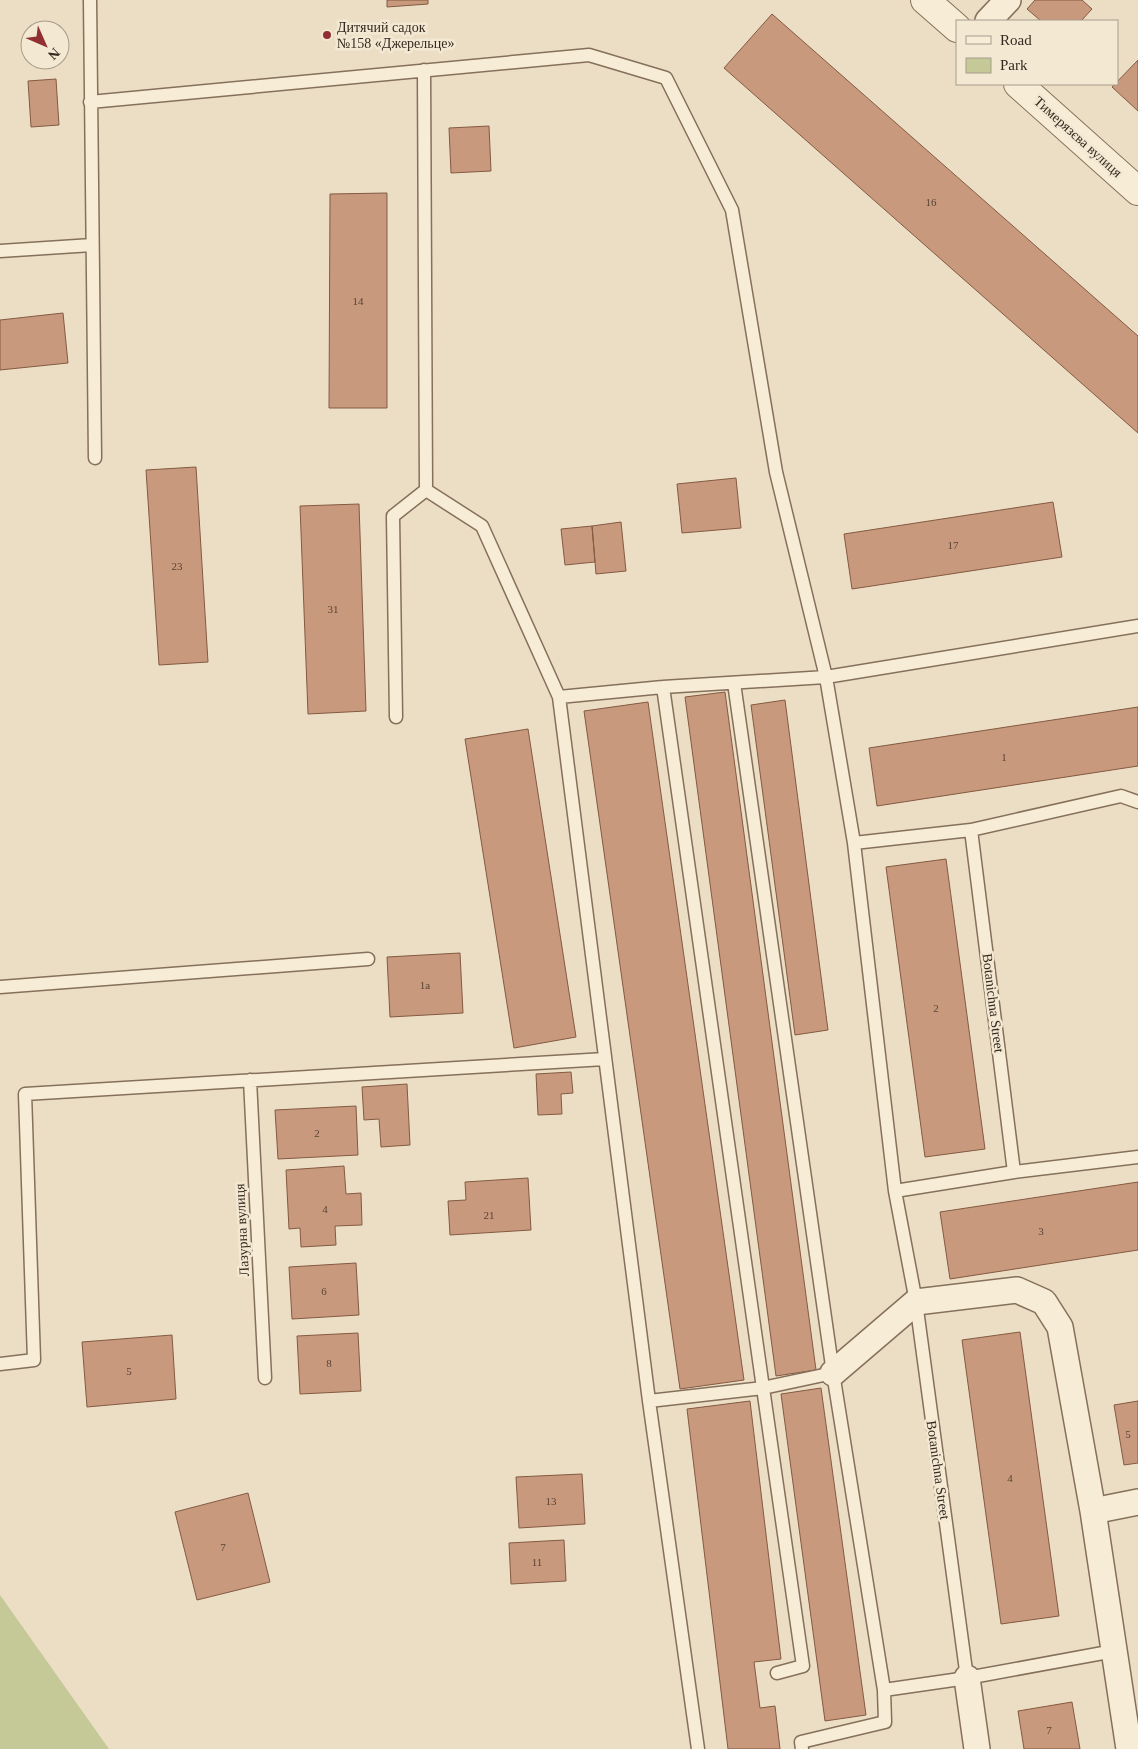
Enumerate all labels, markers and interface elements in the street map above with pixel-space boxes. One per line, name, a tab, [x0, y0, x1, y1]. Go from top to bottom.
north arrow	[20, 20, 70, 70]
place label: Дитячий садок №158 «Джерельце»	[337, 20, 454, 51]
legend	[956, 20, 1118, 85]
marker: Дитячий садок №158 «Джерельце»	[321, 29, 333, 41]
text: Road	[1000, 32, 1032, 48]
text: N	[45, 45, 63, 63]
text: Park	[1000, 57, 1028, 73]
street label: Тимерязєва вулиця	[1031, 94, 1125, 181]
house number: 16	[926, 196, 937, 208]
house number: 14	[353, 295, 364, 307]
house number: 17	[948, 539, 959, 551]
house number: 23	[172, 560, 183, 572]
house number: 31	[328, 603, 339, 615]
house number: 1	[1001, 751, 1007, 763]
street label: Botanichna Street	[979, 952, 1007, 1054]
house number: 1а	[420, 979, 430, 991]
house number: 2	[933, 1002, 939, 1014]
house number: 2	[314, 1127, 320, 1139]
street label: Лазурна вулиця	[232, 1183, 252, 1277]
house number: 4	[322, 1203, 328, 1215]
house number: 21	[484, 1209, 495, 1221]
house number: 3	[1038, 1225, 1044, 1237]
house number: 6	[321, 1285, 327, 1297]
house number: 8	[326, 1357, 332, 1369]
house number: 5	[126, 1365, 132, 1377]
street label: Botanichna Street	[924, 1419, 952, 1521]
house number: 5	[1125, 1428, 1131, 1440]
house number: 4	[1007, 1472, 1013, 1484]
house number: 13	[546, 1495, 557, 1507]
house number: 7	[220, 1541, 226, 1553]
house number: 11	[532, 1556, 542, 1568]
house number: 7	[1046, 1724, 1052, 1736]

